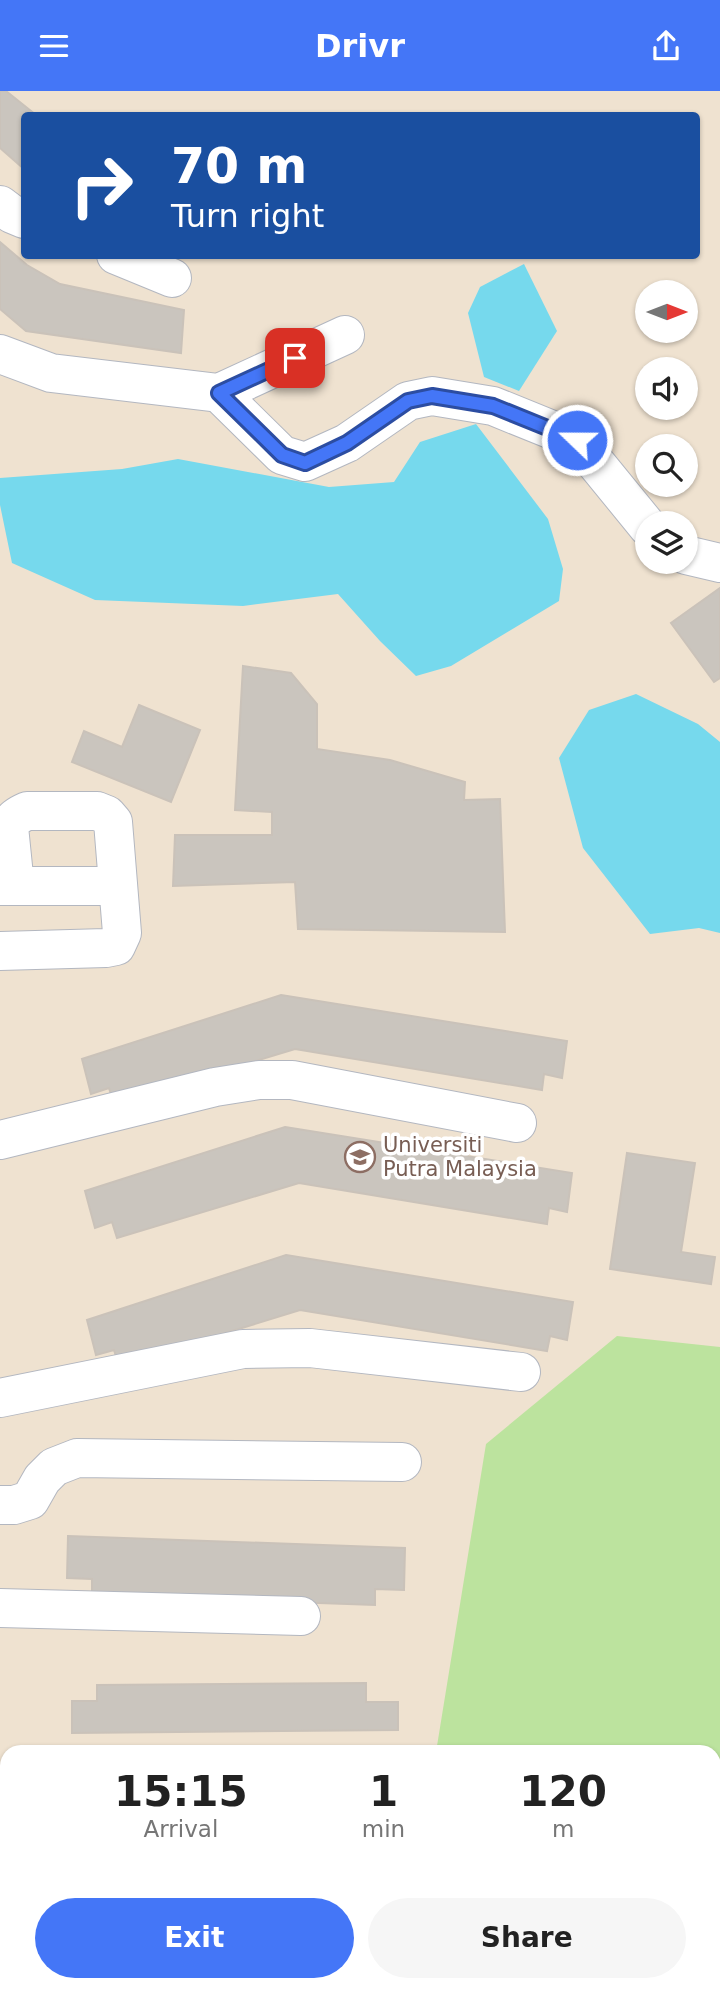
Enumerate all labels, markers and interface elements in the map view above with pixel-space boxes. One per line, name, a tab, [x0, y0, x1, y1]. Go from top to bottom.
icon: menu	[35, 27, 73, 65]
text: Drivr	[315, 27, 405, 65]
icon: share	[647, 27, 685, 65]
text: 70 m	[171, 138, 307, 195]
icon: right	[56, 140, 147, 231]
text: Turn right	[171, 197, 324, 235]
north arrow	[635, 280, 698, 343]
map controls	[635, 280, 698, 574]
pin	[265, 328, 325, 388]
icon: arrive	[276, 339, 314, 377]
button: sound	[635, 357, 698, 420]
position arrow	[540, 403, 614, 477]
button: search	[635, 434, 698, 497]
button: layers	[635, 511, 698, 574]
place label: Universiti Putra Malaysia	[383, 1133, 537, 1181]
school or university icon: Universiti Putra Malaysia	[343, 1140, 377, 1174]
text: 15:15	[114, 1767, 248, 1816]
text: 1	[369, 1767, 398, 1816]
text: 120	[519, 1767, 607, 1816]
text: Arrival	[144, 1816, 218, 1842]
text: min	[362, 1816, 405, 1842]
text: m	[552, 1816, 574, 1842]
button: Exit	[35, 1898, 354, 1978]
button: Share	[368, 1898, 686, 1978]

